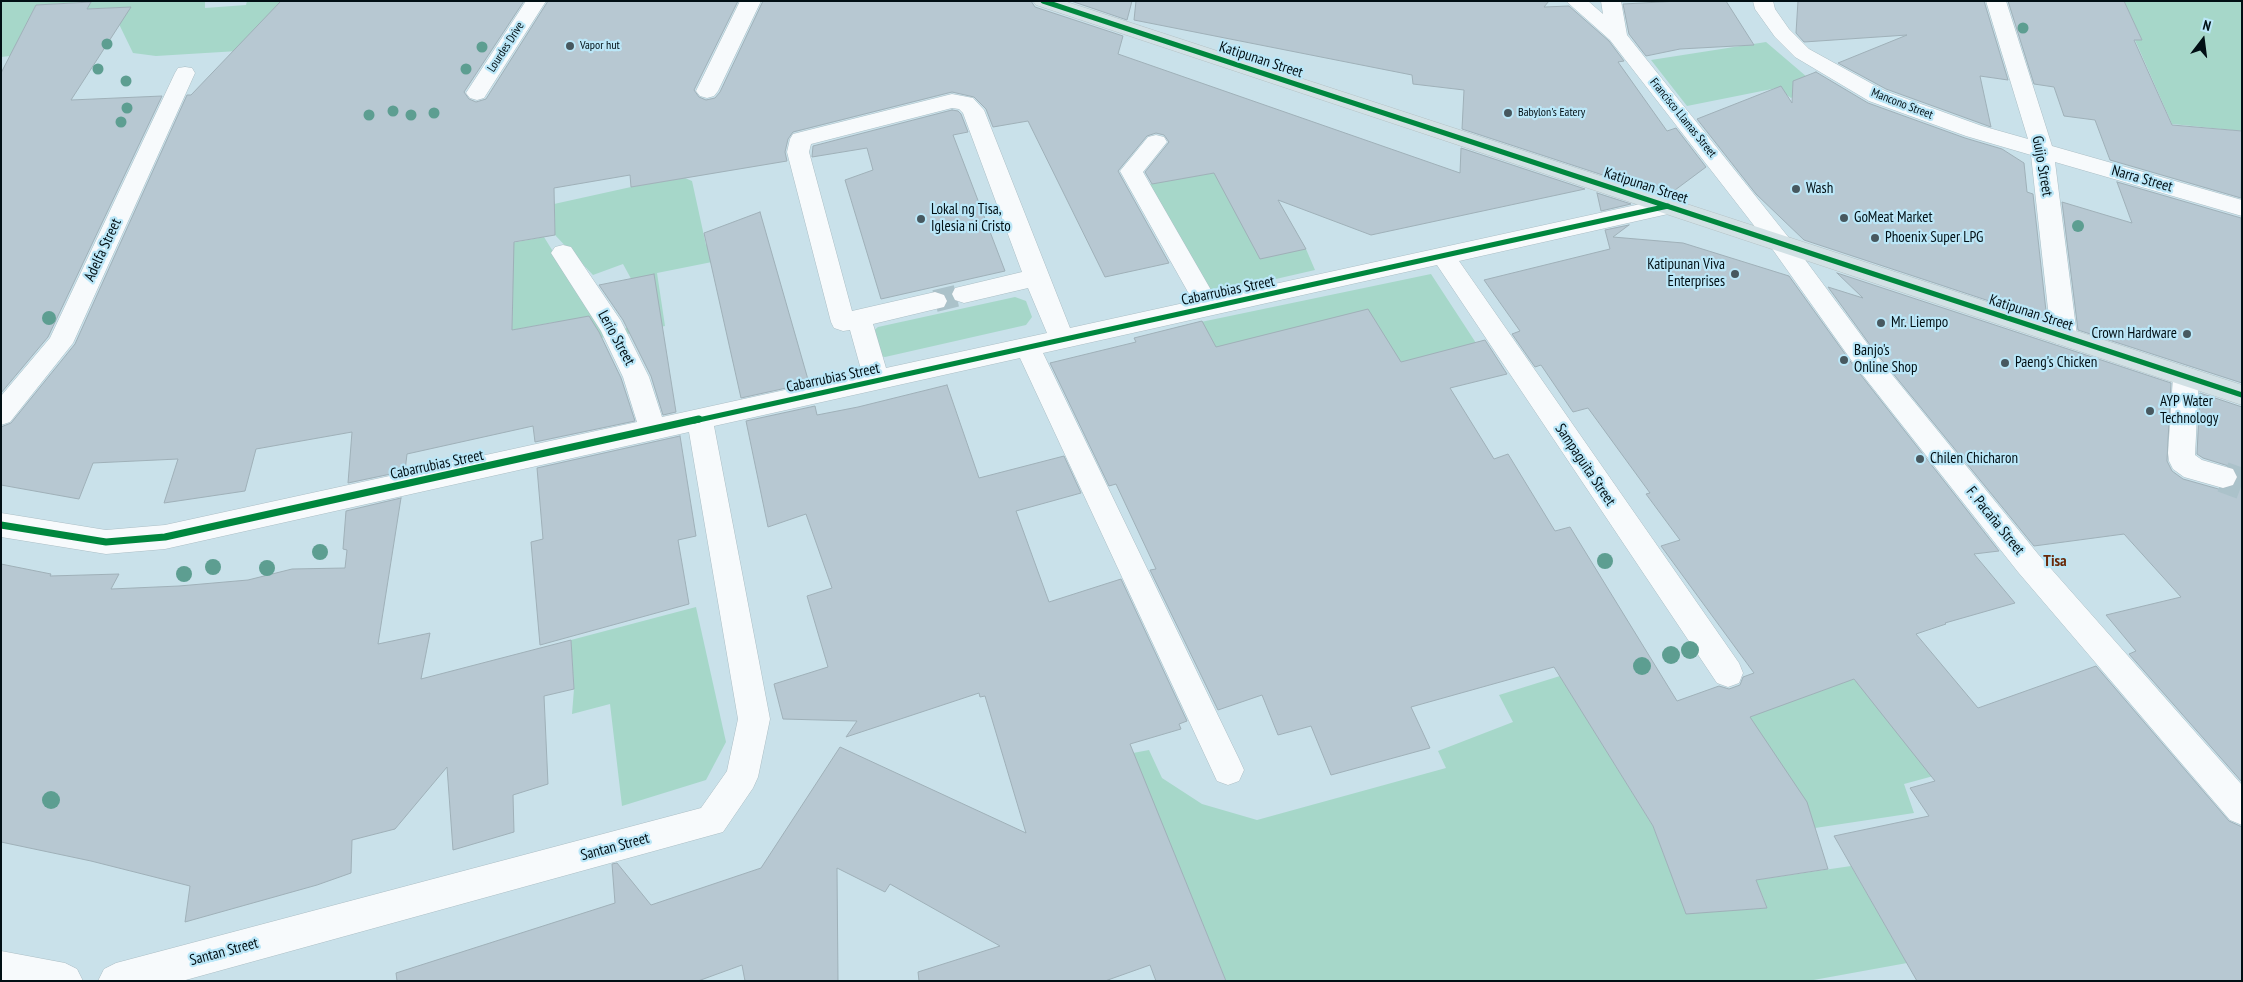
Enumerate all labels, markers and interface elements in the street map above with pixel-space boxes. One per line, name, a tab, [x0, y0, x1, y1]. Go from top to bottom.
north arrow	[2178, 15, 2228, 65]
text: N	[2201, 16, 2213, 35]
street label: Lourdes Drive	[485, 19, 527, 75]
street label: Katipunan Street	[1217, 38, 1305, 82]
place label: Vapor hut	[580, 39, 620, 53]
marker: Vapor hut	[564, 40, 576, 52]
street label: Francisco Llamas Street	[1647, 76, 1719, 160]
street label: Mancono Street	[1869, 86, 1935, 122]
place label: Babylon's Eatery	[1518, 106, 1585, 120]
marker: Babylon's Eatery	[1502, 107, 1514, 119]
street label: Guijo Street	[2028, 134, 2056, 198]
street label: Narra Street	[2109, 162, 2175, 196]
street label: Katipunan Street	[1602, 164, 1690, 208]
place label: Wash	[1806, 180, 1833, 198]
marker: Wash	[1790, 183, 1802, 195]
place label: Lokal ng Tisa, Iglesia ni Cristo	[931, 201, 1011, 236]
place label: GoMeat Market	[1854, 209, 1933, 227]
marker: GoMeat Market	[1838, 212, 1850, 224]
marker: Lokal ng Tisa, Iglesia ni Cristo	[915, 213, 927, 225]
street label: Adelfa Street	[81, 216, 125, 284]
place label: Phoenix Super LPG	[1885, 229, 1983, 247]
marker: Phoenix Super LPG	[1869, 232, 1881, 244]
place label: Katipunan Viva Enterprises	[1647, 256, 1725, 291]
marker: Katipunan Viva Enterprises	[1729, 268, 1741, 280]
street label: Cabarrubias Street	[1180, 272, 1276, 310]
street label: Katipunan Street	[1987, 291, 2075, 335]
street label: Lerio Street	[594, 307, 638, 369]
place label: Mr. Liempo	[1891, 314, 1948, 332]
marker: Mr. Liempo	[1875, 317, 1887, 329]
place label: Crown Hardware	[2091, 325, 2177, 343]
marker: Crown Hardware	[2181, 328, 2193, 340]
place label: Banjo's Online Shop	[1854, 342, 1918, 377]
marker: Banjo's Online Shop	[1838, 354, 1850, 366]
place label: Paeng's Chicken	[2015, 354, 2097, 372]
marker: Paeng's Chicken	[1999, 357, 2011, 369]
street label: Cabarrubias Street	[785, 359, 881, 397]
place label: AYP Water Technology	[2160, 393, 2218, 428]
marker: AYP Water Technology	[2144, 405, 2156, 417]
street label: Sampaguita Street	[1551, 420, 1619, 510]
street label: Cabarrubias Street	[389, 446, 485, 484]
place label: Chilen Chicharon	[1930, 450, 2018, 468]
marker: Chilen Chicharon	[1914, 453, 1926, 465]
street label: F. Pacaña Street	[1962, 483, 2028, 559]
district label: Tisa	[2043, 551, 2067, 571]
street label: Santan Street	[579, 829, 651, 865]
street label: Santan Street	[188, 934, 260, 970]

